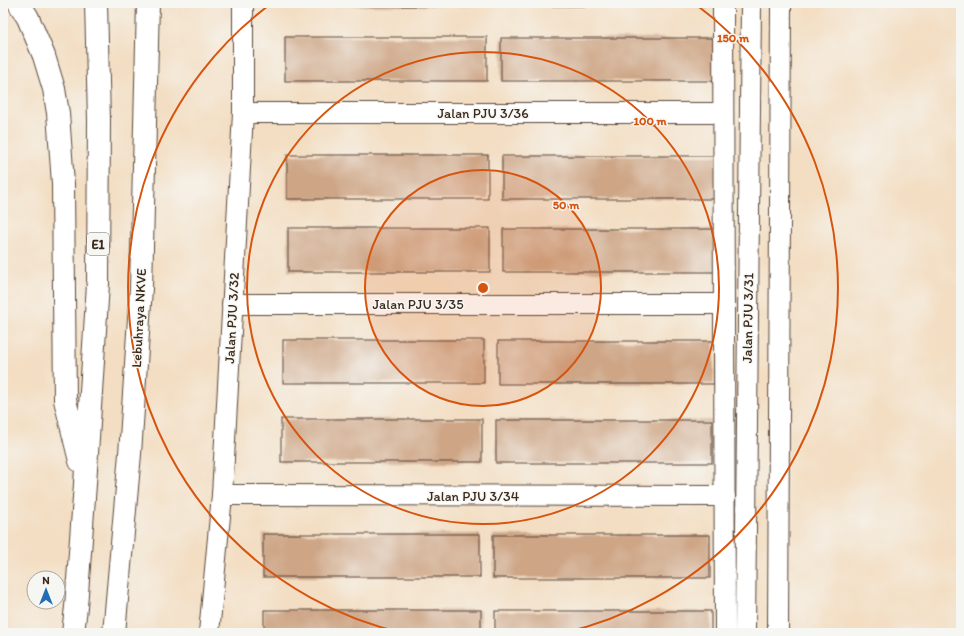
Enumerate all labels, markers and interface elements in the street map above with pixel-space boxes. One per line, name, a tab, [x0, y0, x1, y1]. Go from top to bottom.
text: 150 m	[717, 31, 750, 45]
street label: Jalan PJU 3/36	[437, 105, 529, 122]
text: 100 m	[633, 114, 667, 128]
text: 50 m	[553, 198, 580, 212]
road number: E1	[87, 233, 109, 255]
street label: Lebuhraya NKVE	[128, 267, 150, 368]
street label: Jalan PJU 3/32	[221, 271, 243, 364]
street label: Jalan PJU 3/31	[739, 272, 757, 363]
centre of rings	[476, 281, 490, 295]
street label: Jalan PJU 3/35	[372, 296, 464, 313]
street label: Jalan PJU 3/34	[427, 488, 520, 505]
north arrow	[26, 570, 66, 610]
text: N	[42, 574, 50, 587]

